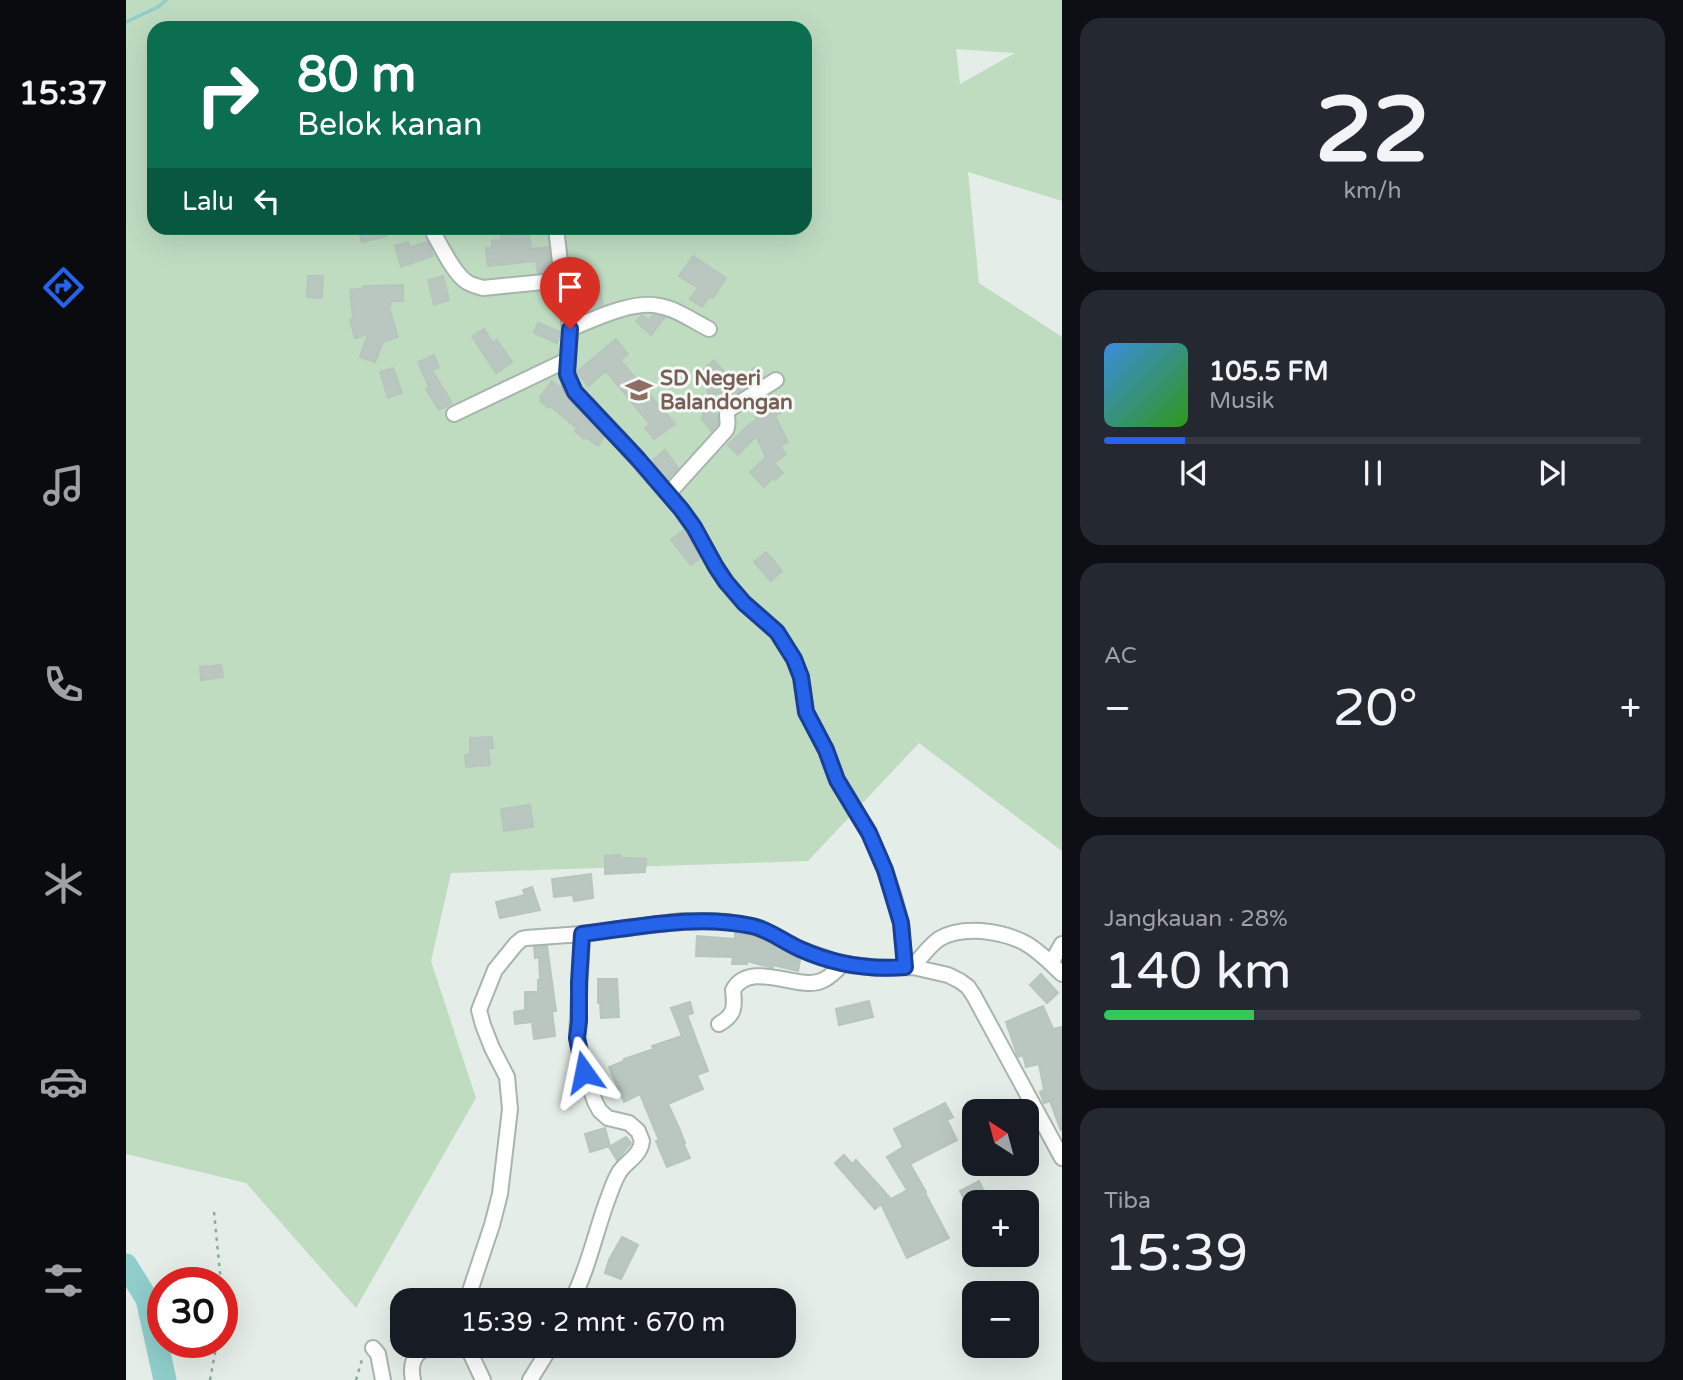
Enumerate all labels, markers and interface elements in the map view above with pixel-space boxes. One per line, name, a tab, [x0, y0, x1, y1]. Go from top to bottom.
text: 80 m	[297, 46, 416, 105]
icon: right	[182, 49, 273, 140]
text: 15:37	[19, 75, 107, 113]
text: 22	[1315, 76, 1430, 186]
text: Belok kanan	[297, 106, 482, 144]
text: km/h	[1344, 177, 1401, 205]
icon: left	[248, 182, 286, 220]
text: Lalu	[182, 186, 234, 217]
pin	[540, 257, 600, 329]
icon: directions	[39, 263, 88, 312]
icon: arrive	[551, 268, 589, 306]
text: 105.5 FM	[1209, 356, 1329, 387]
place label: SD Negeri Balandongan	[660, 366, 793, 415]
school or university icon: SD Negeri Balandongan	[624, 375, 654, 405]
text: Musik	[1209, 387, 1274, 415]
icon: previous	[1175, 454, 1213, 492]
icon: pause	[1354, 454, 1392, 492]
icon: next	[1533, 454, 1571, 492]
icon: music	[39, 461, 88, 510]
text: AC	[1104, 642, 1137, 670]
icon: phone	[39, 660, 88, 709]
text: 20°	[1333, 677, 1418, 740]
text: −	[1104, 686, 1131, 732]
text: +	[1620, 686, 1641, 732]
icon: climate	[39, 859, 88, 908]
text: Jangkauan · 28%	[1104, 905, 1288, 933]
text: 140 km	[1104, 940, 1292, 1003]
position arrow	[547, 1035, 621, 1109]
icon: car	[39, 1057, 88, 1106]
north arrow	[962, 1099, 1040, 1176]
map controls	[962, 1099, 1039, 1358]
text: Tiba	[1104, 1187, 1151, 1215]
button: +	[962, 1190, 1039, 1267]
text: 15:39	[1104, 1222, 1248, 1285]
icon: filters	[39, 1256, 88, 1305]
speed limit sign: 30	[147, 1267, 238, 1358]
button: −	[962, 1281, 1039, 1358]
text: 15:39 · 2 mnt · 670 m	[461, 1307, 725, 1338]

